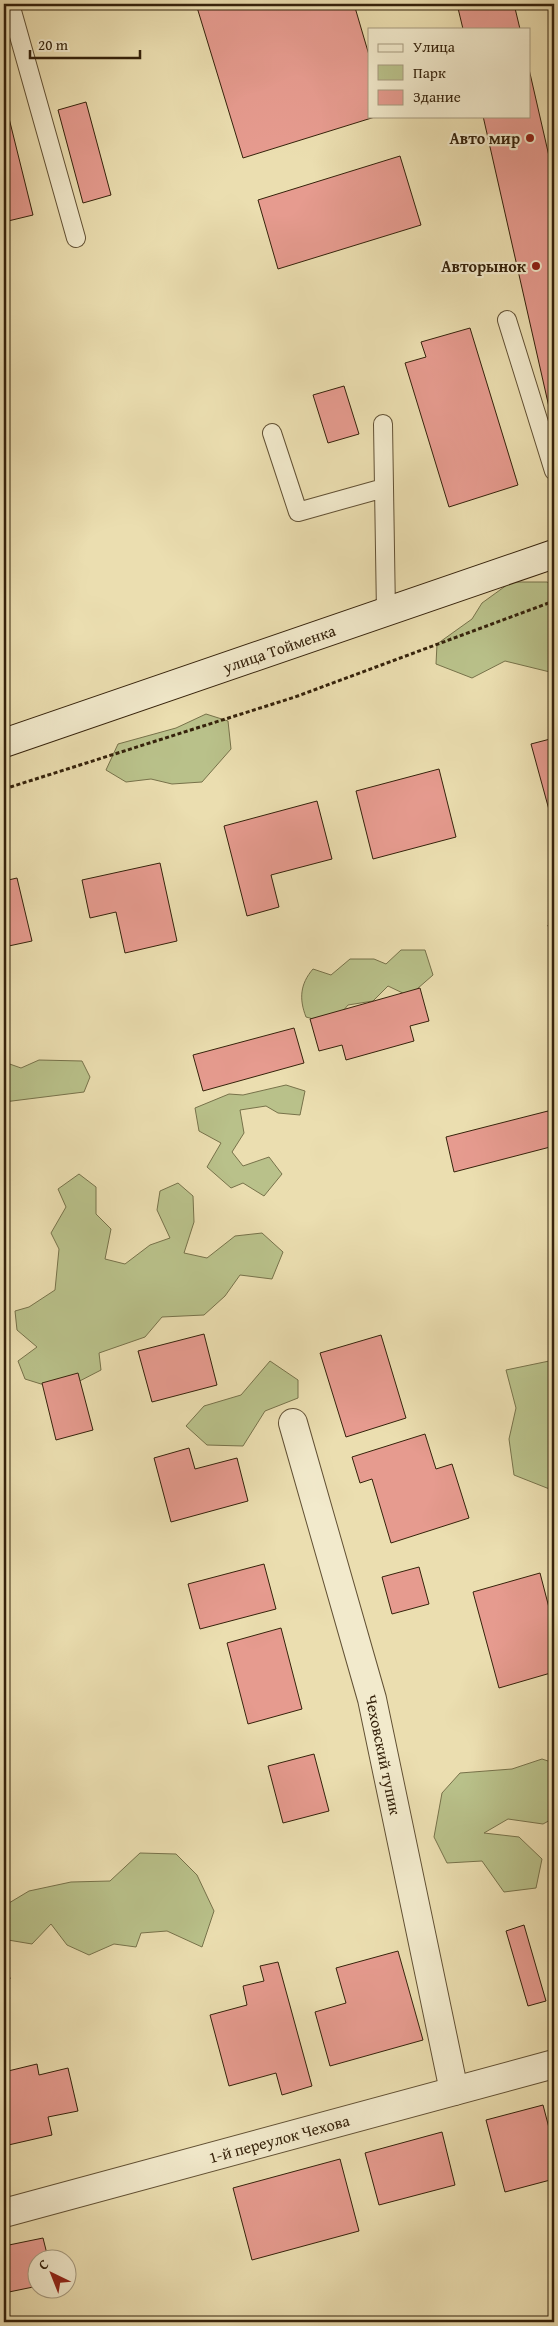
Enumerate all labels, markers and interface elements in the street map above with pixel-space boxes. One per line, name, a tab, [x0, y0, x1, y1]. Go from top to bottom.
scale bar	[30, 28, 140, 60]
legend	[368, 28, 530, 118]
text: 20 m	[38, 34, 69, 55]
text: Улица	[413, 36, 456, 57]
text: Парк	[413, 62, 446, 83]
text: Здание	[413, 86, 461, 107]
place label: Авто мир	[450, 126, 520, 150]
marker: Авто мир	[524, 132, 536, 144]
place label: Авторынок	[441, 254, 527, 278]
marker: Авторынок	[530, 260, 542, 272]
street label: улица Тойменка	[219, 618, 339, 679]
street label: Чеховский тупик	[359, 1692, 408, 1818]
street label: 1-й переулок Чехова	[206, 2108, 353, 2169]
north arrow	[28, 2248, 78, 2298]
text: С	[33, 2254, 53, 2275]

